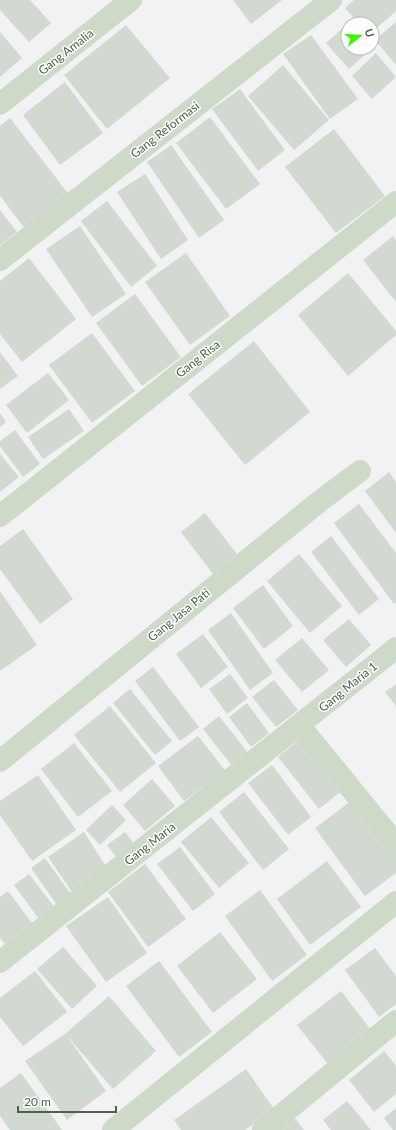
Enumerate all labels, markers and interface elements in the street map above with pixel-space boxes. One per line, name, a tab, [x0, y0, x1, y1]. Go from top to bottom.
north arrow	[340, 16, 380, 56]
street label: Gang Amalia	[35, 25, 96, 78]
text: U	[363, 27, 377, 39]
street label: Gang Reformasi	[127, 98, 202, 161]
street label: Gang Risa	[173, 337, 223, 381]
street label: Gang Jasa Pati	[145, 585, 213, 644]
street label: Gang Maria 1	[315, 658, 380, 715]
street label: Gang Maria	[121, 819, 178, 868]
scale bar	[18, 1088, 116, 1114]
text: 20 m	[24, 1094, 51, 1109]

